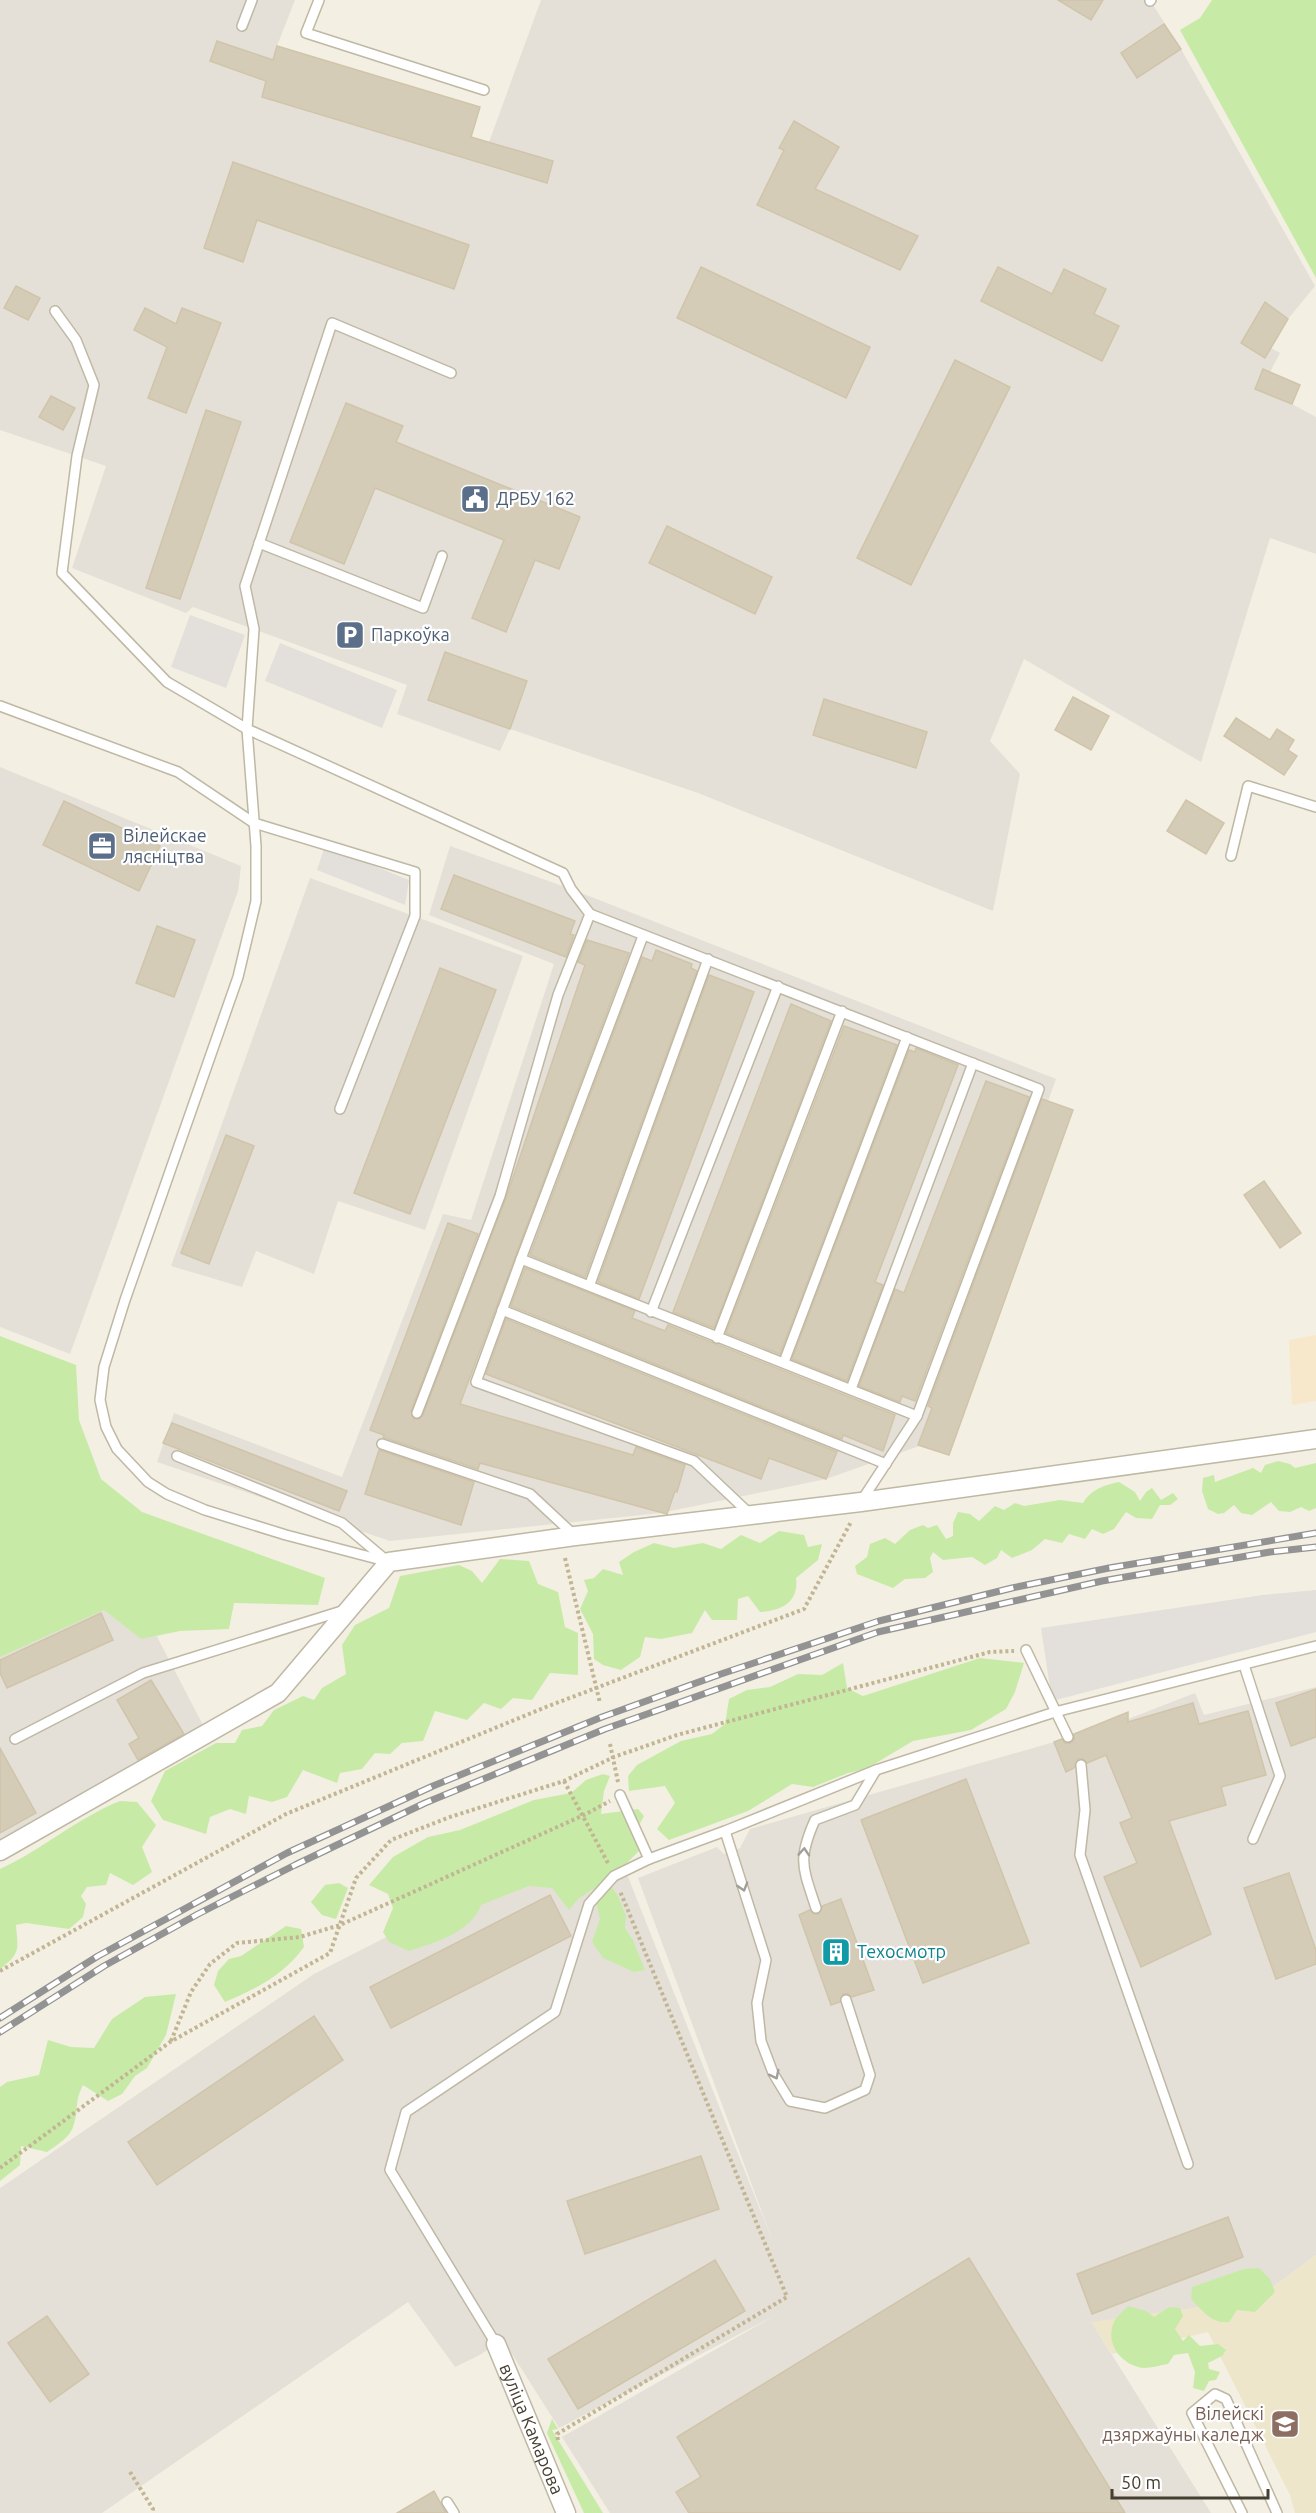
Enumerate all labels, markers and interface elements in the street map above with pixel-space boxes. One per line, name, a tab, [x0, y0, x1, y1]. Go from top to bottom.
public building icon: ДРБУ 162	[459, 483, 491, 515]
place label: ДРБУ 162	[496, 488, 575, 508]
parking icon: Паркоўка	[334, 619, 366, 651]
place label: Паркоўка	[371, 624, 450, 644]
place label: Вілейскае лясніцтва	[123, 825, 207, 866]
office icon: Вілейскае лясніцтва	[86, 830, 118, 862]
one-way arrow	[797, 1847, 810, 1856]
one-way arrow	[736, 1881, 749, 1892]
building icon: Техосмотр	[820, 1936, 852, 1968]
place label: Техосмотр	[857, 1941, 946, 1961]
one-way arrow	[768, 2068, 779, 2079]
street label: вуліца Камарова	[496, 2360, 568, 2497]
place label: Вілейскі дзяржаўны каледж	[1102, 2403, 1265, 2444]
school or university icon: Вілейскі дзяржаўны каледж	[1269, 2408, 1301, 2440]
scale bar	[1112, 2462, 1268, 2500]
text: 50 m	[1121, 2472, 1161, 2492]

